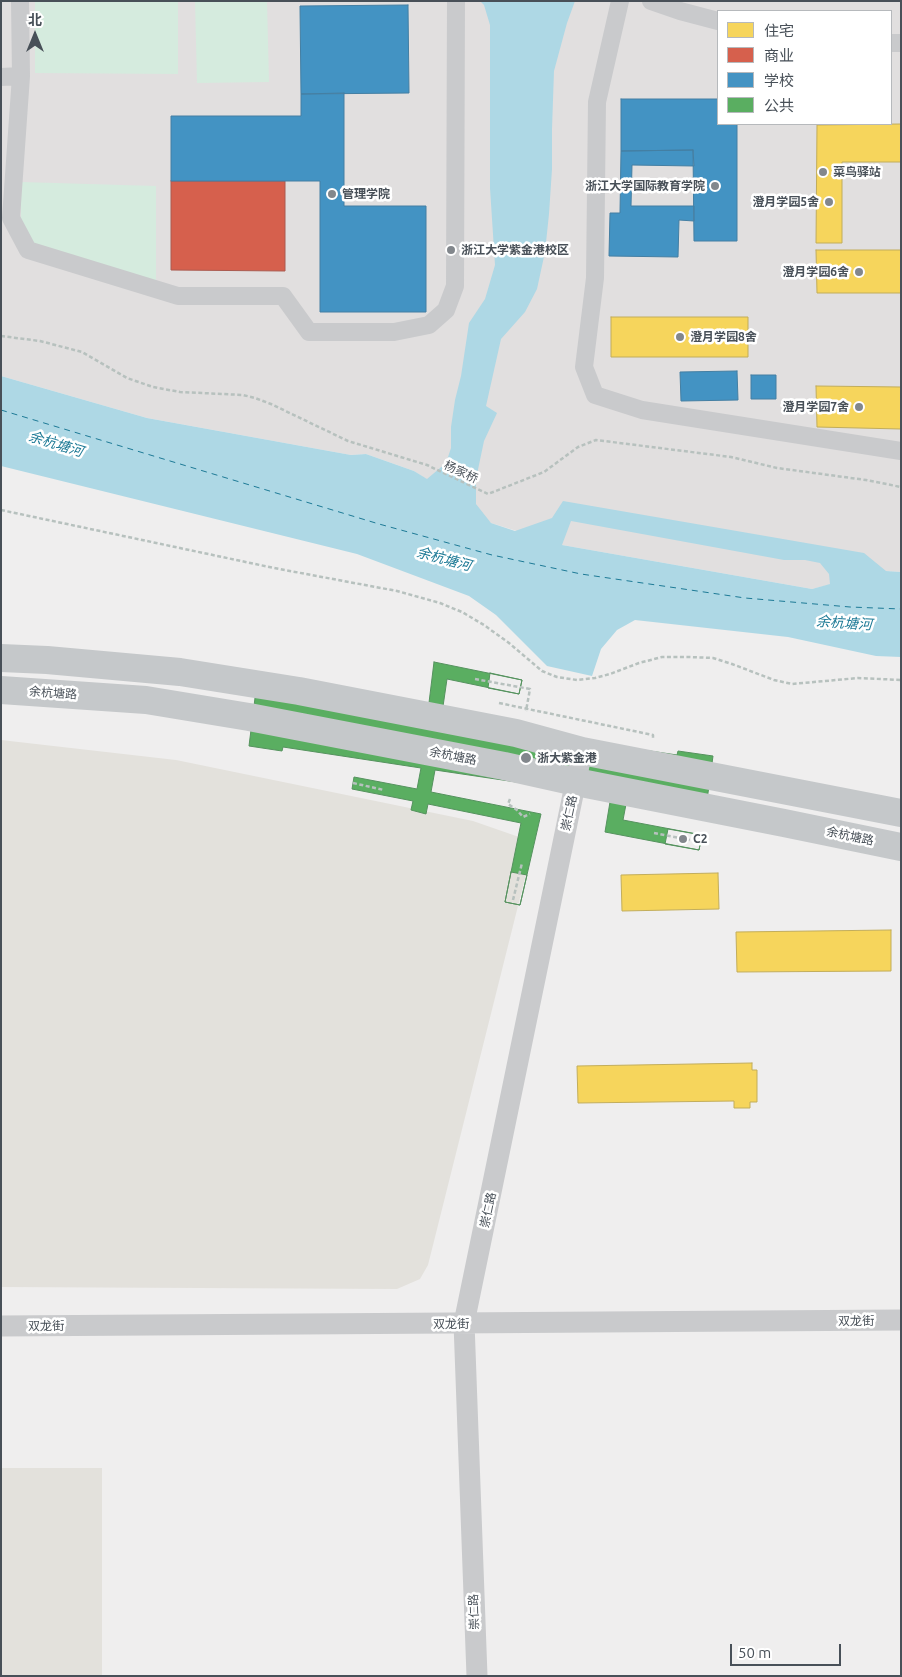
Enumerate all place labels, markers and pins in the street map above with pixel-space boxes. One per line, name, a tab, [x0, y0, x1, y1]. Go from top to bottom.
place label: 菜鸟驿站	[833, 165, 881, 179]
marker: 菜鸟驿站	[817, 166, 829, 178]
place label: 浙江大学国际教育学院	[585, 179, 705, 193]
marker: 浙江大学国际教育学院	[709, 180, 721, 192]
place label: 管理学院	[342, 187, 390, 201]
marker: 管理学院	[326, 188, 338, 200]
place label: 澄月学园5舍	[752, 195, 819, 209]
marker: 澄月学园5舍	[823, 196, 835, 208]
place label: 浙江大学紫金港校区	[461, 243, 569, 257]
marker: 浙江大学紫金港校区	[445, 244, 457, 256]
place label: 澄月学园6舍	[782, 265, 849, 279]
marker: 澄月学园6舍	[853, 266, 865, 278]
place label: 澄月学园8舍	[690, 330, 757, 344]
marker: 澄月学园8舍	[674, 331, 686, 343]
place label: 澄月学园7舍	[782, 400, 849, 414]
marker: 澄月学园7舍	[853, 401, 865, 413]
marker: 浙大紫金港	[519, 751, 533, 765]
place label: 浙大紫金港	[537, 751, 597, 765]
place label: C2	[693, 832, 707, 846]
marker: C2	[677, 833, 689, 845]

